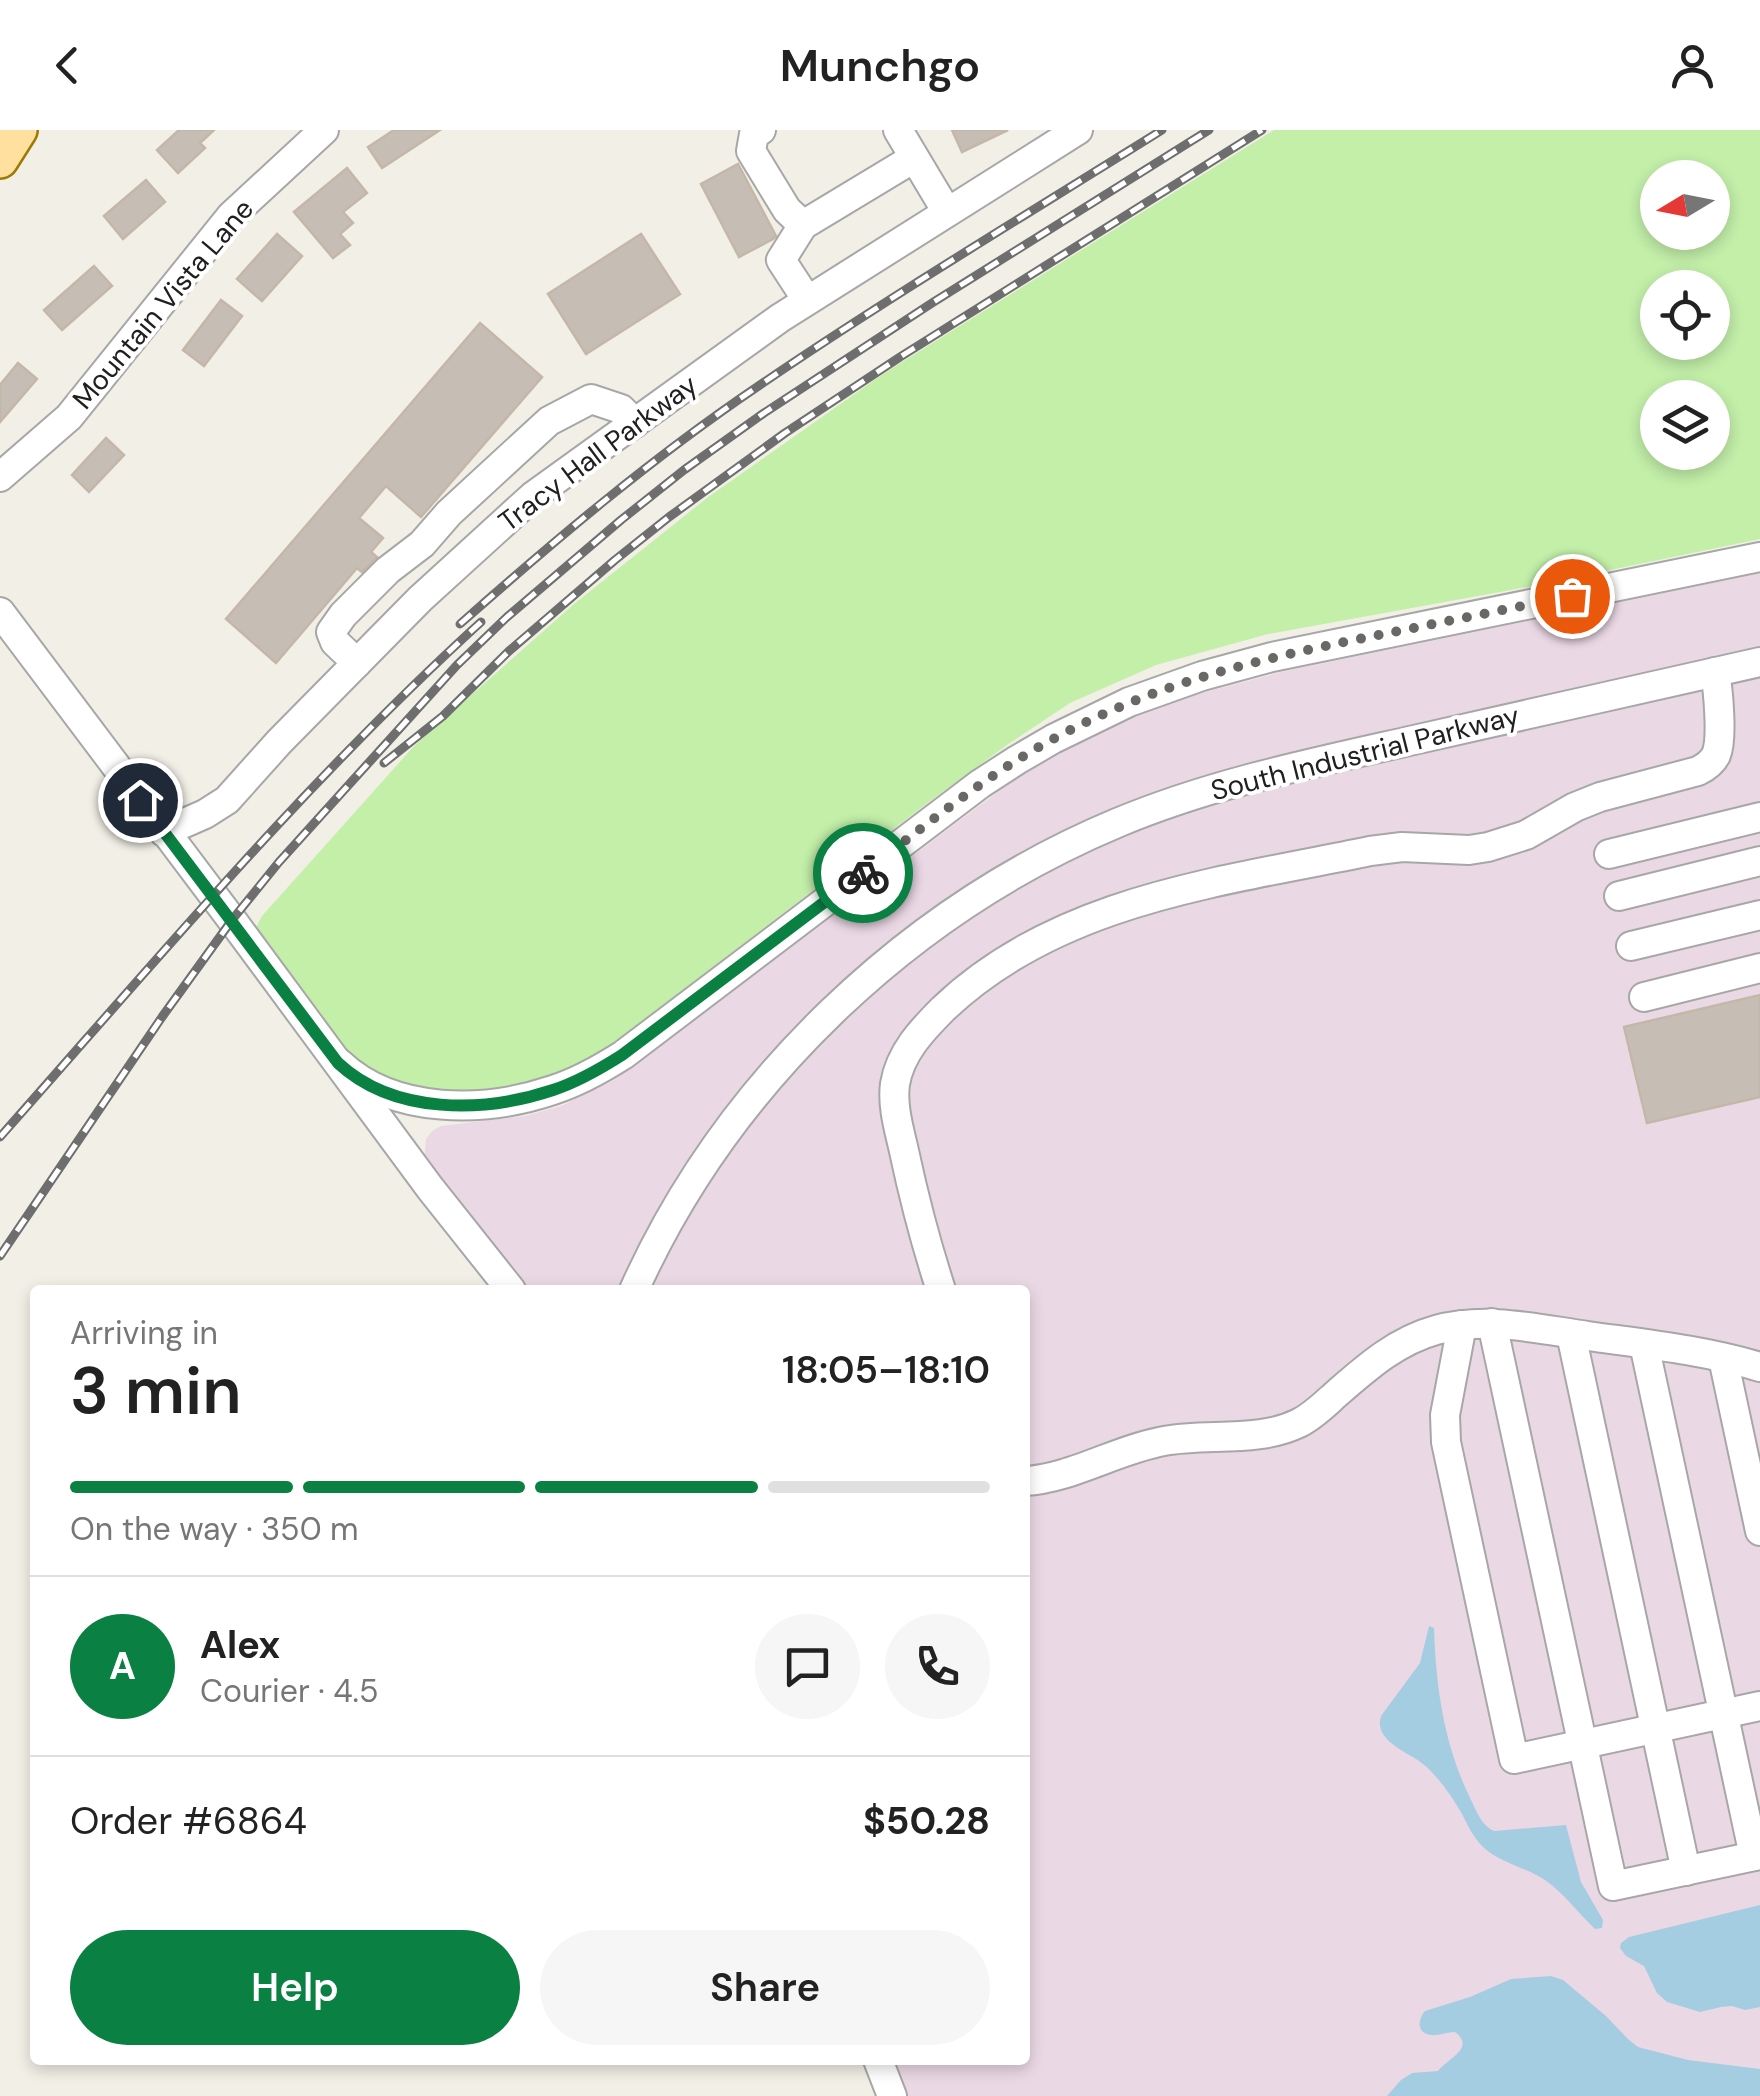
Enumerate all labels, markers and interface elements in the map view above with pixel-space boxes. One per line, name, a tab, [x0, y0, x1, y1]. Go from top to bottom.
text: Munchgo	[780, 36, 980, 95]
icon: back	[40, 38, 95, 93]
icon: person	[1665, 38, 1720, 93]
north arrow	[1640, 160, 1730, 250]
map controls	[1640, 160, 1730, 470]
street label: Mountain Vista Lane	[64, 191, 262, 417]
button: locate	[1640, 270, 1730, 360]
street label: Tracy Hall Parkway	[491, 366, 705, 540]
button: layers	[1640, 380, 1730, 470]
pin	[1530, 554, 1615, 639]
icon: bag	[1545, 569, 1600, 624]
street label: South Industrial Parkway	[1207, 697, 1523, 809]
pin	[98, 758, 183, 843]
icon: home	[113, 773, 168, 828]
courier	[813, 823, 913, 923]
icon: bike	[836, 846, 891, 901]
text: Arriving in	[70, 1312, 218, 1354]
text: 18:05–18:10	[782, 1345, 990, 1395]
text: 3 min	[70, 1349, 241, 1433]
text: On the way · 350 m	[70, 1508, 359, 1550]
button: chat	[755, 1614, 860, 1719]
button: phone	[885, 1614, 990, 1719]
text: Alex	[200, 1620, 280, 1670]
text: A	[109, 1641, 136, 1691]
text: Courier · 4.5	[200, 1670, 378, 1712]
text: Order #6864	[70, 1796, 307, 1846]
text: $50.28	[863, 1796, 990, 1846]
button: Help	[70, 1930, 520, 2045]
button: Share	[540, 1930, 990, 2045]

